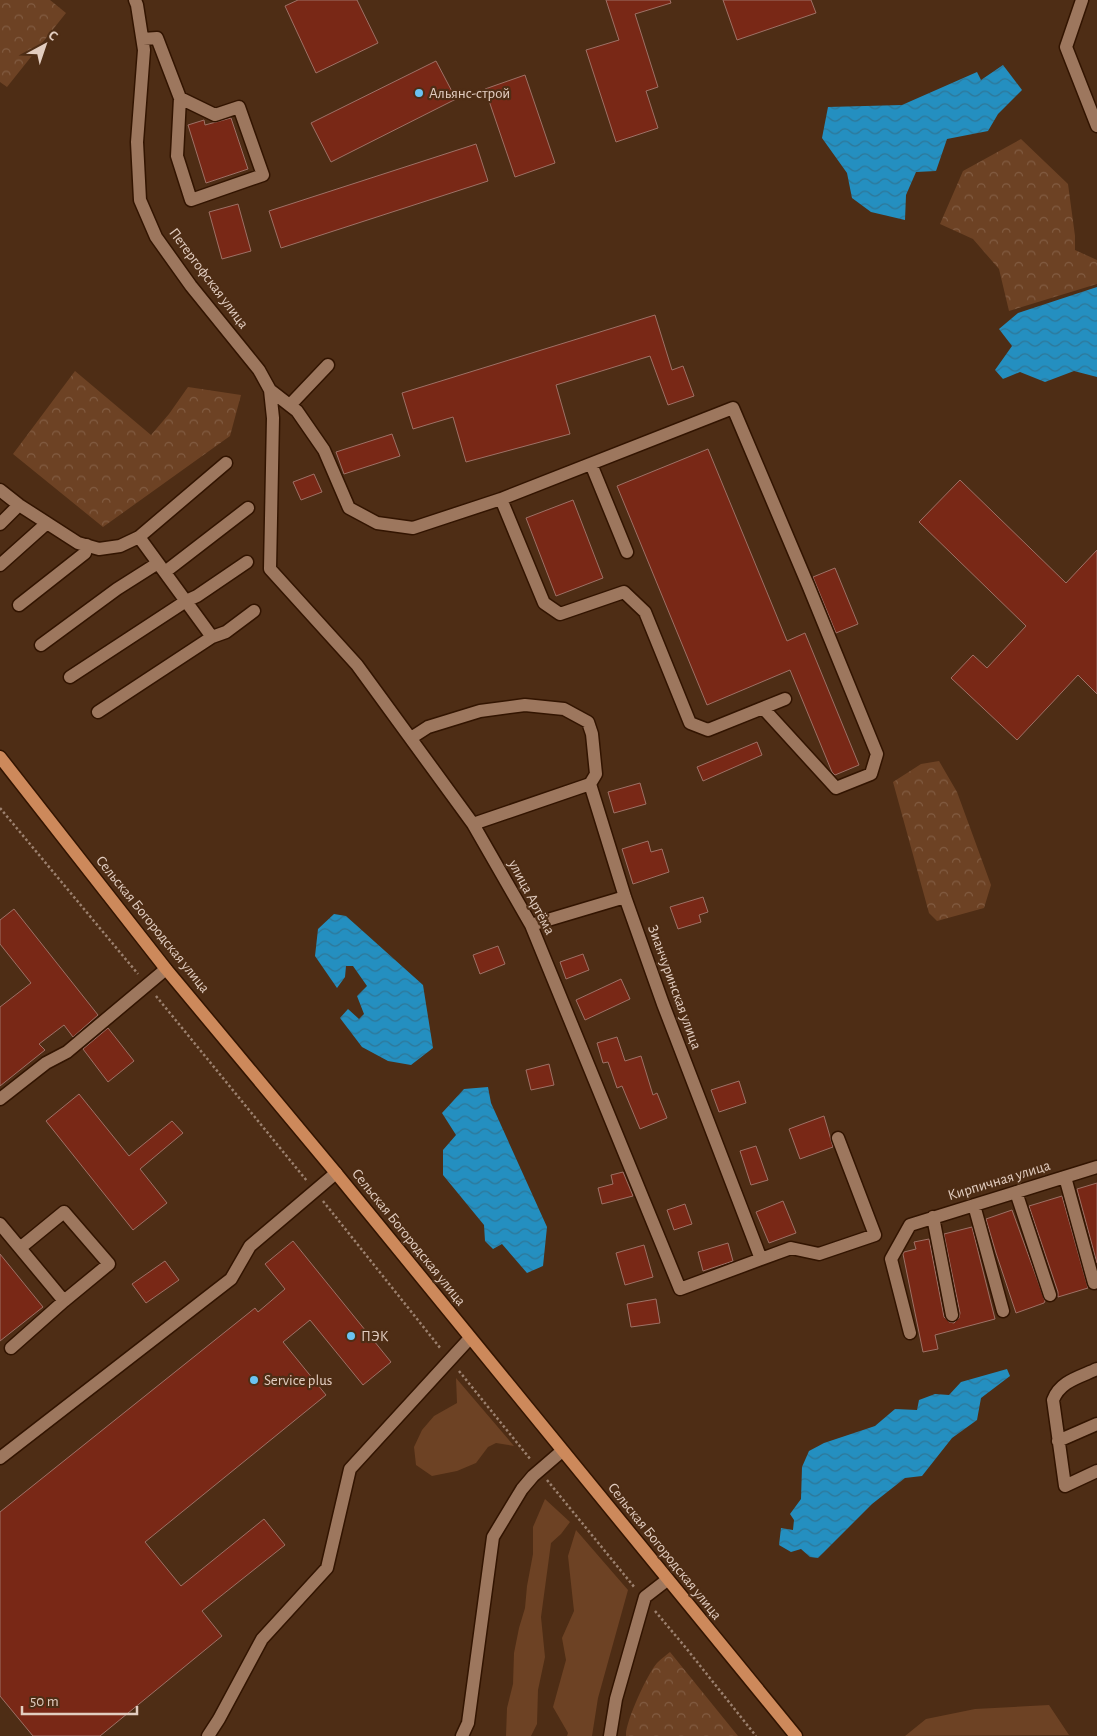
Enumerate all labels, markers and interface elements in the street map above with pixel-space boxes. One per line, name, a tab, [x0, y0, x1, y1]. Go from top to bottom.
north arrow	[20, 20, 70, 70]
text: С	[45, 28, 60, 44]
place label: Альянс-строй	[429, 86, 510, 101]
marker: Альянс-строй	[413, 87, 425, 99]
street label: Петергофская улица	[166, 225, 251, 332]
street label: Сельская Богородская улица	[93, 853, 212, 996]
street label: улица Артёма	[505, 856, 558, 937]
street label: Зианчуринская улица	[645, 923, 704, 1052]
street label: Кирпичная улица	[946, 1158, 1052, 1203]
street label: Сельская Богородская улица	[349, 1166, 468, 1309]
place label: ПЭК	[361, 1329, 389, 1344]
marker: ПЭК	[345, 1330, 357, 1342]
place label: Service plus	[264, 1373, 332, 1388]
marker: Service plus	[248, 1374, 260, 1386]
street label: Сельская Богородская улица	[605, 1480, 724, 1623]
scale bar	[22, 1684, 138, 1716]
text: 50 m	[30, 1694, 59, 1709]

